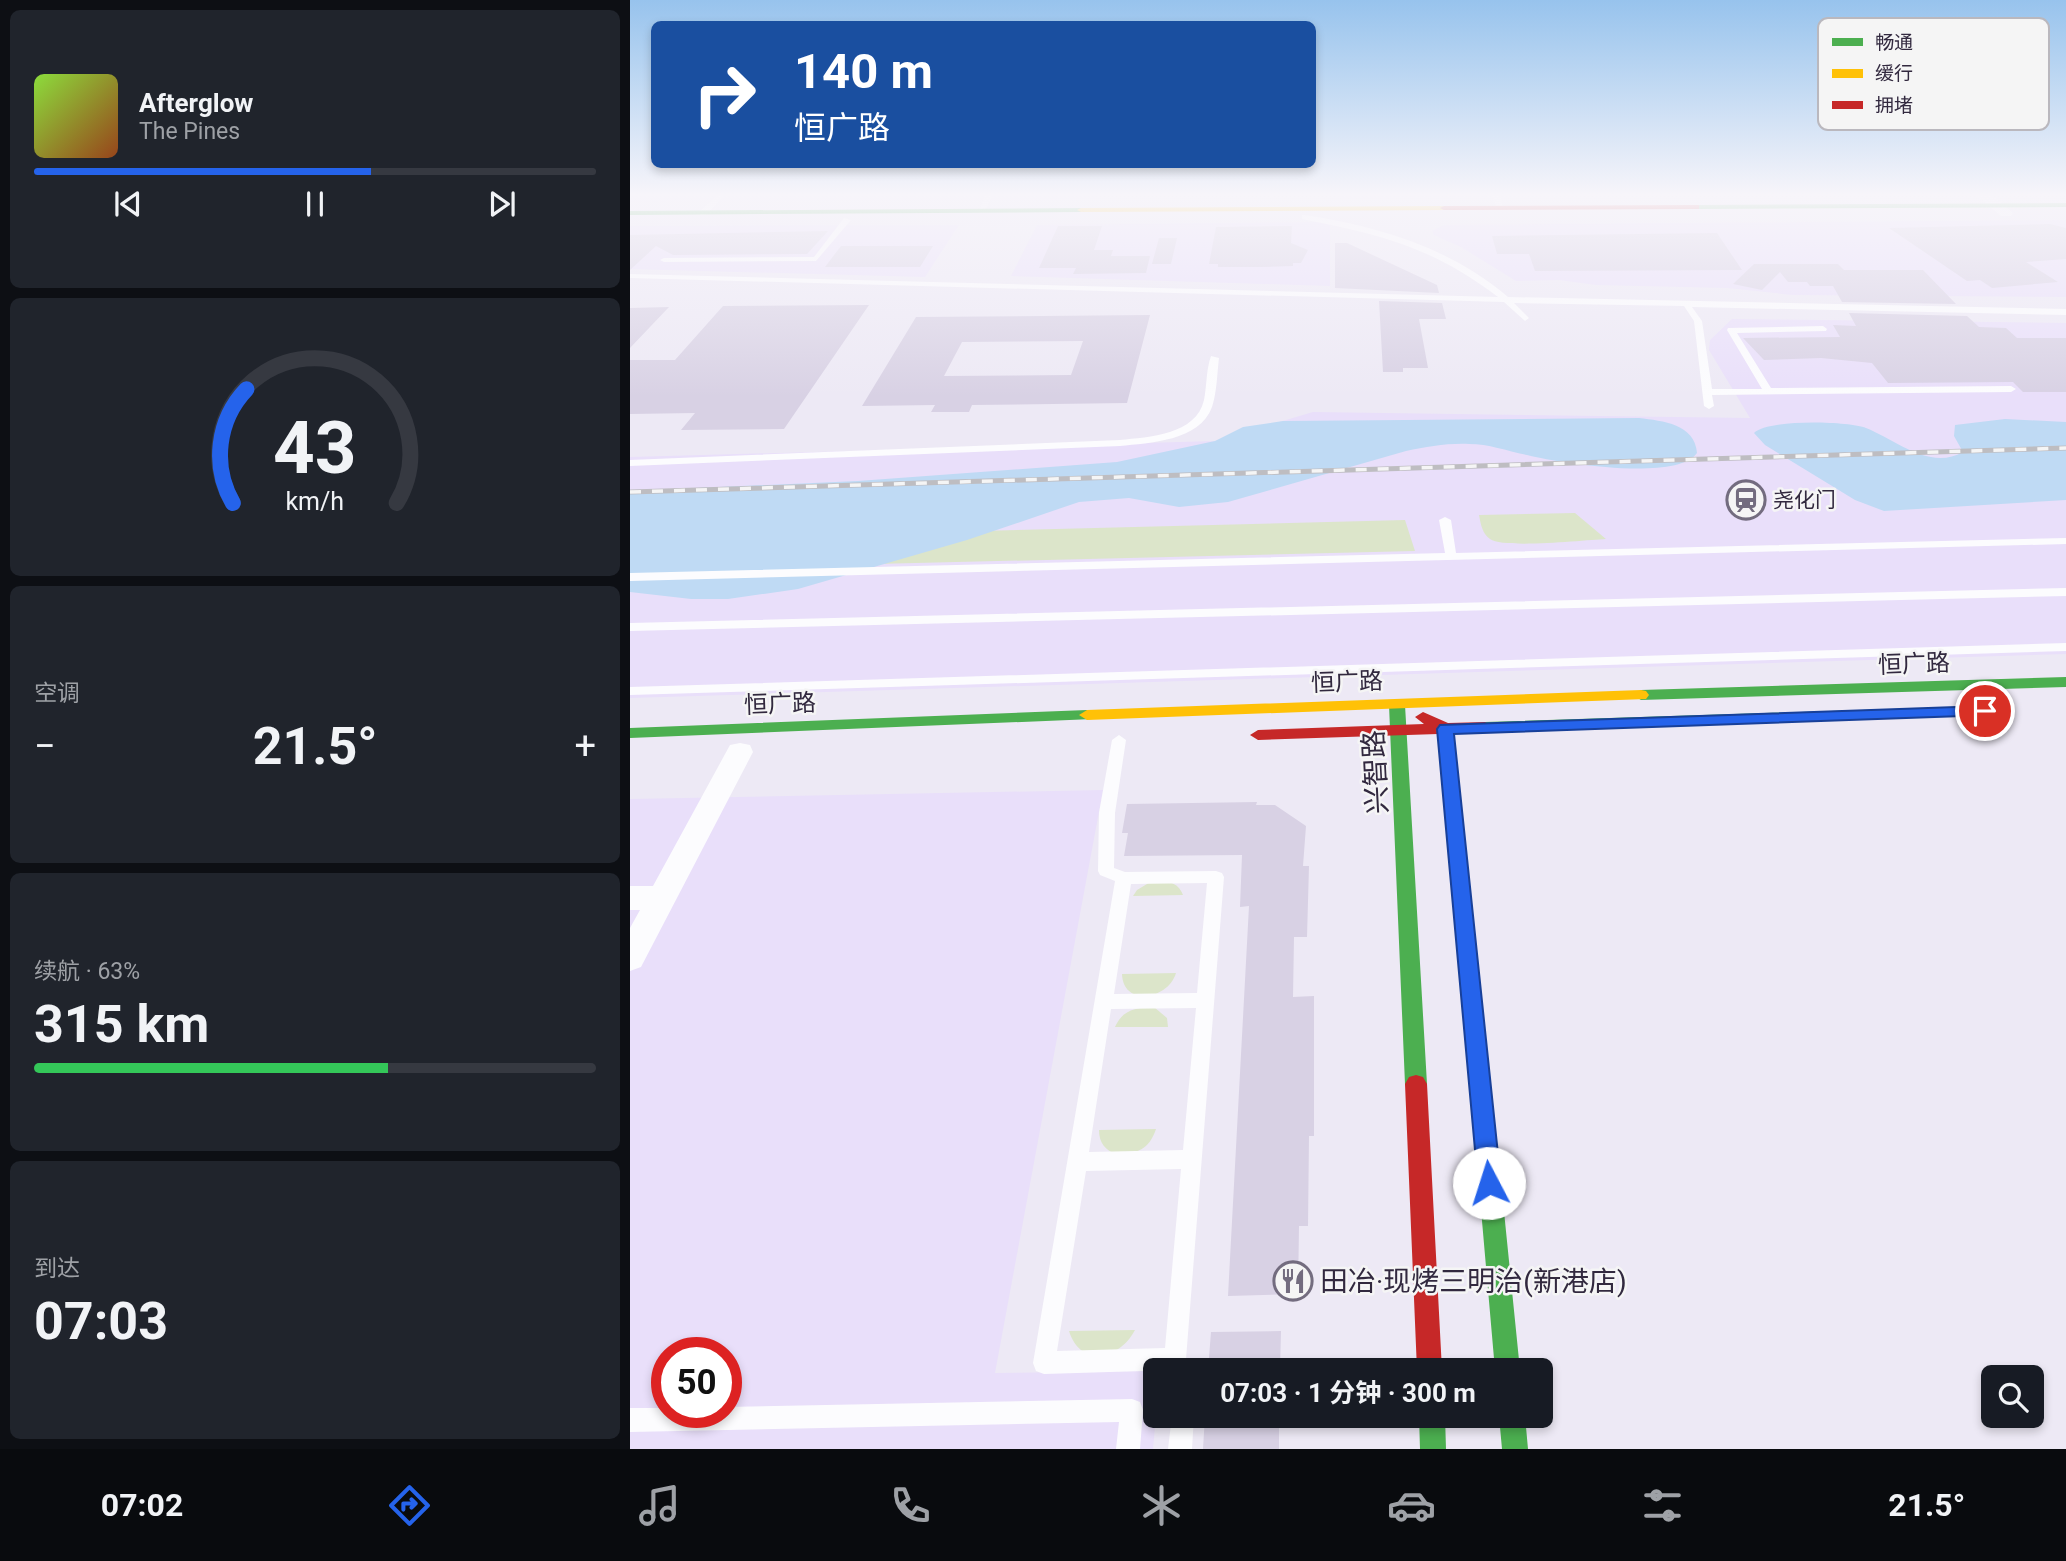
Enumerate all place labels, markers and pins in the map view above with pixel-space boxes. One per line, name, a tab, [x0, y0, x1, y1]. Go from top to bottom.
station icon: 尧化门	[1725, 479, 1767, 521]
place label: 尧化门	[1773, 488, 1836, 512]
pin	[1955, 681, 2015, 741]
restaurant icon: 田冶·现烤三明治(新港店)	[1272, 1260, 1314, 1302]
place label: 田冶·现烤三明治(新港店)	[1320, 1265, 1627, 1298]

